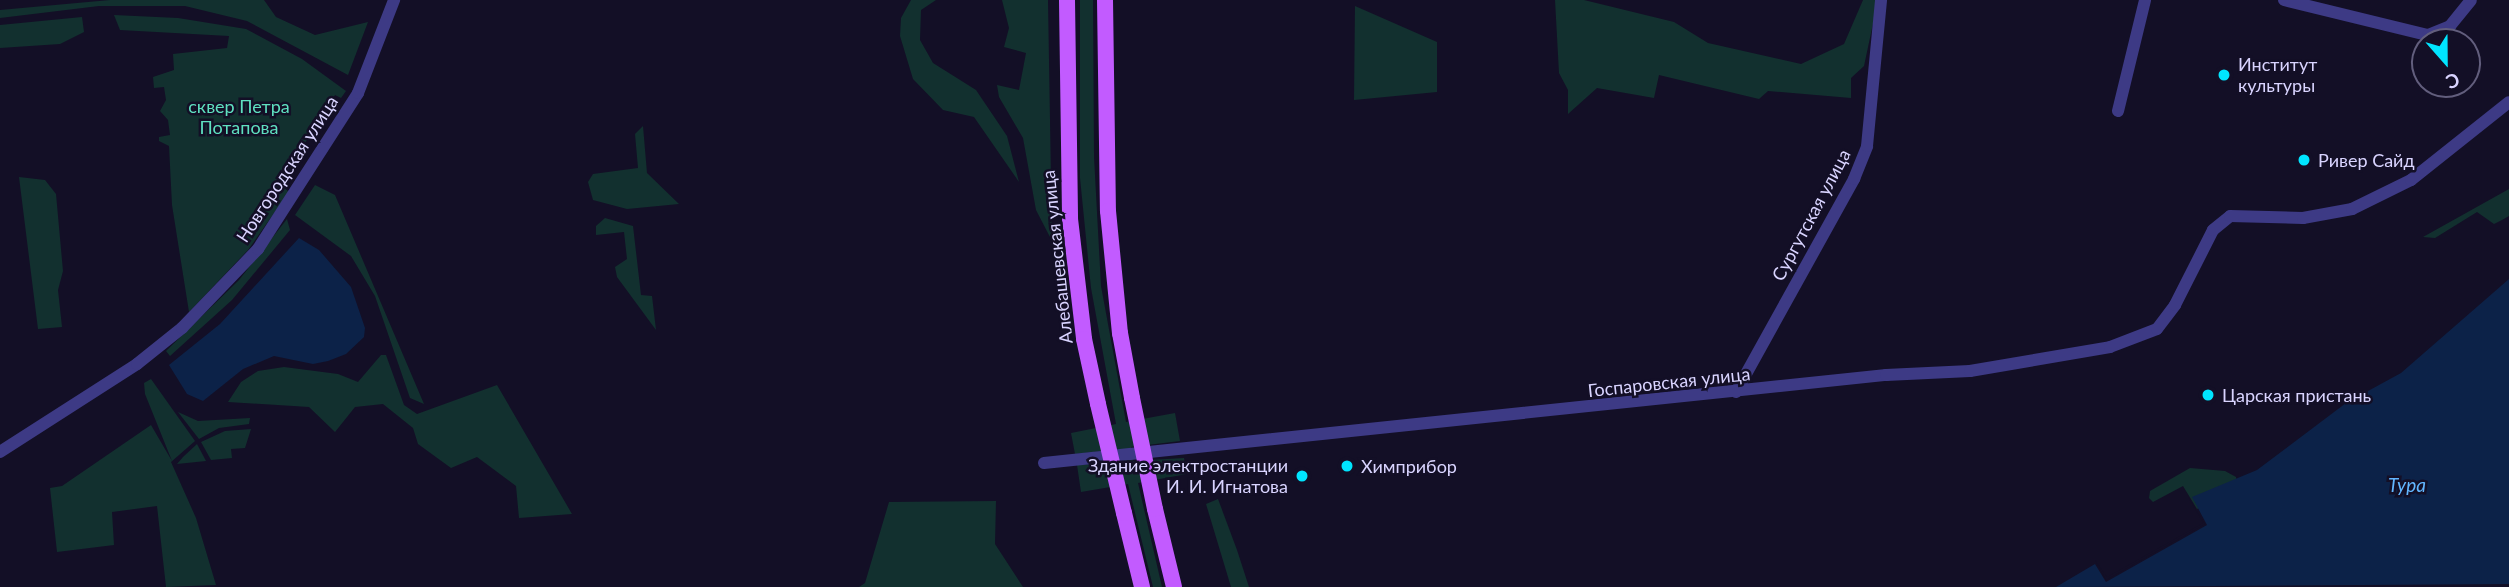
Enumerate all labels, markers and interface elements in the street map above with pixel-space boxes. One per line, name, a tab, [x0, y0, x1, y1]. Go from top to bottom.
north arrow	[2411, 28, 2481, 98]
place label: Институт культуры	[2238, 54, 2317, 96]
marker: Институт культуры	[2216, 67, 2232, 83]
text: С	[2443, 68, 2463, 94]
street label: Новгородская улица	[232, 92, 342, 246]
park label: сквер Петра Потапова	[188, 96, 290, 138]
street label: Сургутская улица	[1767, 145, 1855, 285]
place label: Ривер Сайд	[2318, 149, 2415, 171]
marker: Ривер Сайд	[2296, 152, 2312, 168]
street label: Алебашевская улица	[1037, 169, 1077, 345]
street label: Госпаровская улица	[1587, 363, 1751, 401]
place label: Царская пристань	[2222, 384, 2371, 406]
marker: Царская пристань	[2200, 387, 2216, 403]
place label: Здание электростанции И. И. Игнатова	[1088, 455, 1288, 498]
place label: Химприбор	[1361, 455, 1457, 477]
marker: Химприбор	[1339, 458, 1355, 474]
marker: Здание электростанции И. И. Игнатова	[1294, 468, 1310, 484]
water label: Тура	[2388, 474, 2426, 496]

